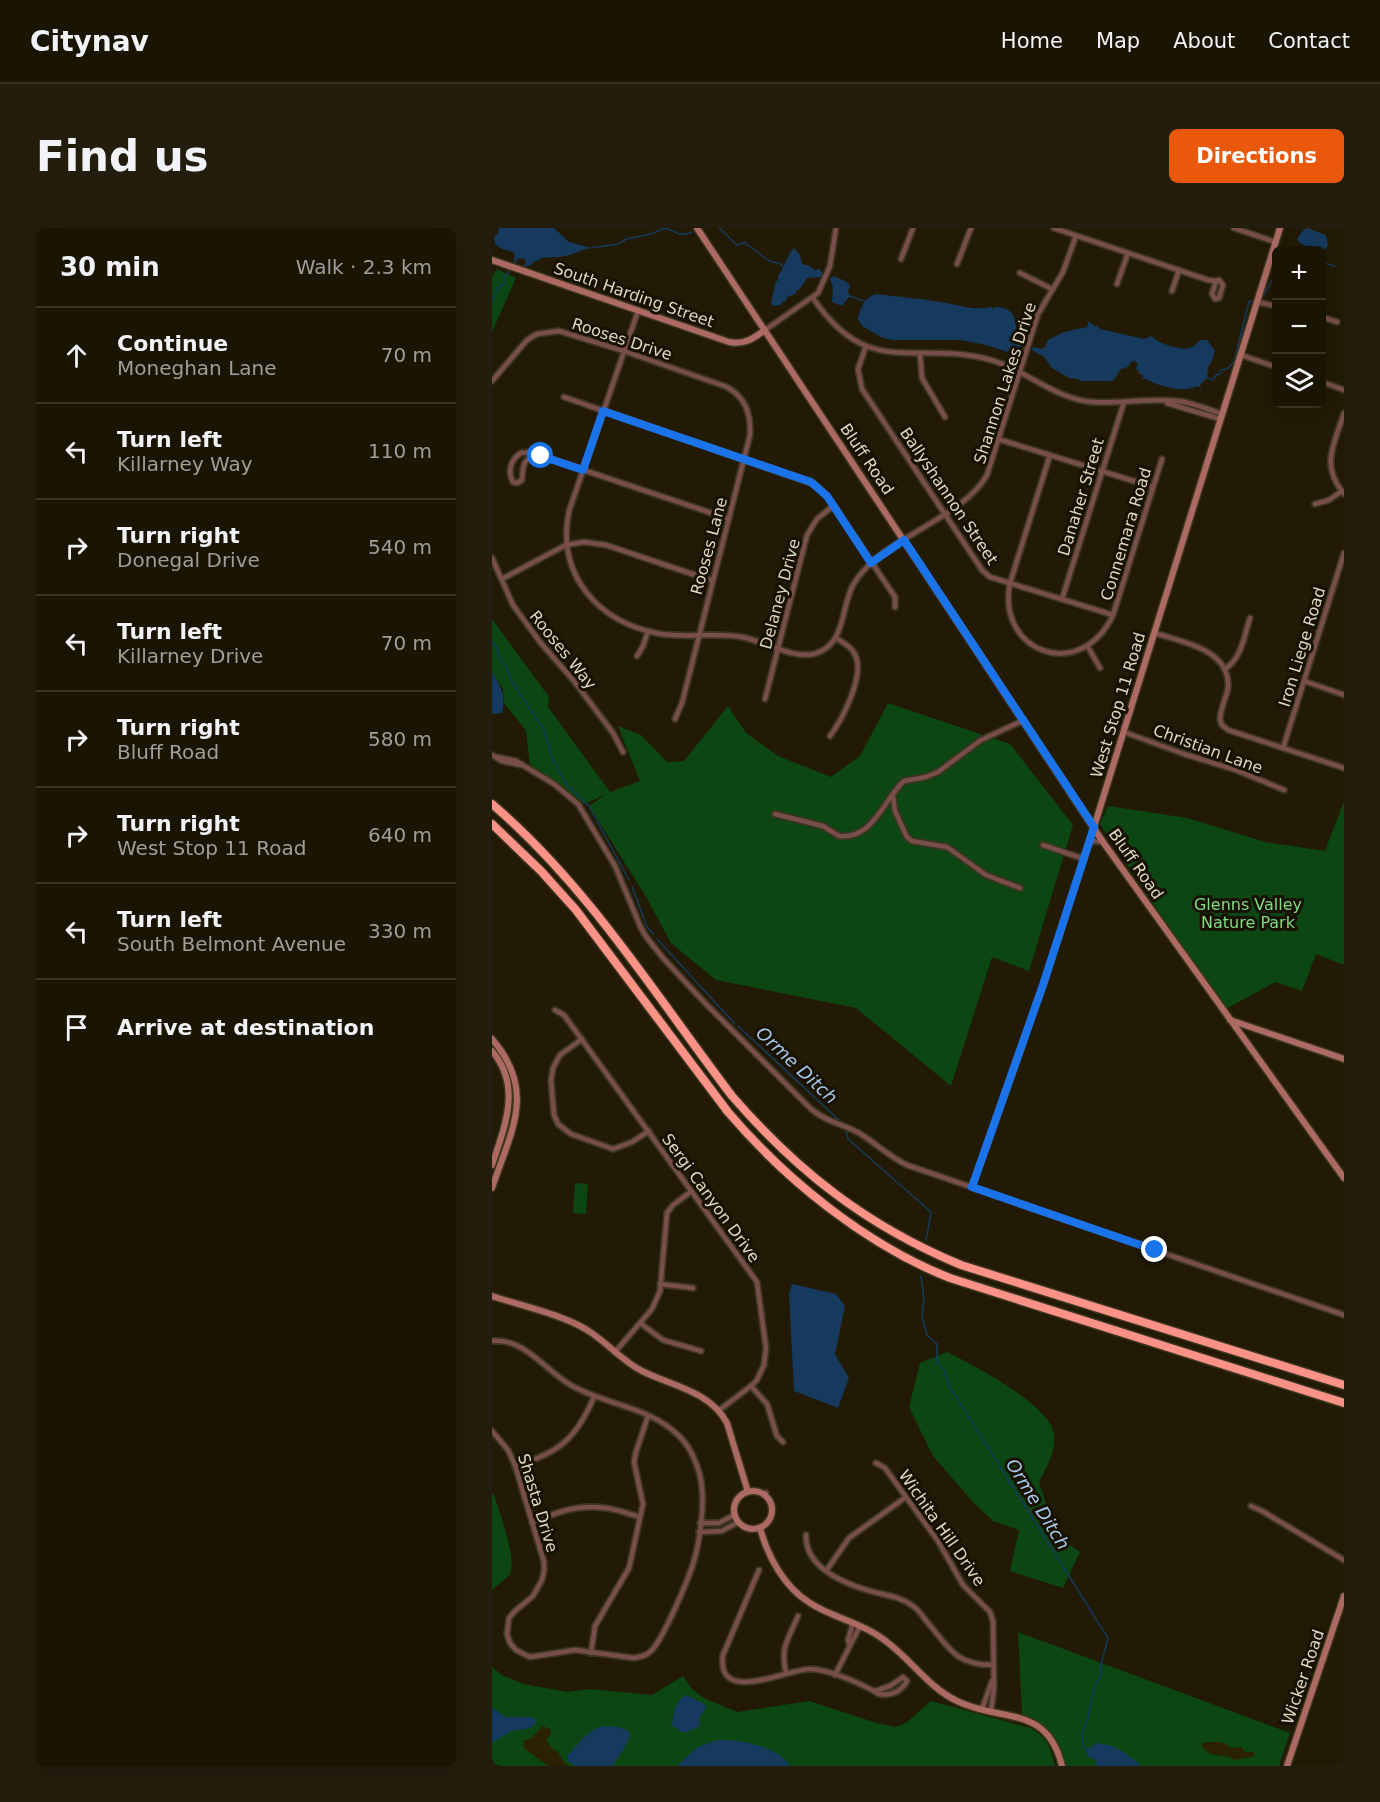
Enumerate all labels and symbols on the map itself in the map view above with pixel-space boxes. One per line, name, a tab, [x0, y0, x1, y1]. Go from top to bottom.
street label: South Harding Street	[551, 259, 717, 331]
street label: Shannon Lakes Drive	[970, 300, 1040, 466]
street label: Rooses Drive	[569, 314, 675, 364]
street label: Bluff Road	[836, 420, 898, 498]
street label: Ballyshannon Street	[896, 424, 1002, 568]
street label: Danaher Street	[1054, 436, 1108, 558]
route start	[527, 442, 553, 468]
street label: Connemara Road	[1097, 465, 1155, 603]
street label: Rooses Lane	[687, 495, 731, 597]
street label: Delaney Drive	[756, 537, 804, 651]
street label: Iron Liege Road	[1275, 585, 1329, 709]
street label: Rooses Way	[526, 607, 600, 693]
street label: West Stop 11 Road	[1087, 630, 1149, 780]
street label: Christian Lane	[1151, 720, 1265, 778]
street label: Bluff Road	[1105, 825, 1167, 903]
park label: Glenns Valley Nature Park	[1194, 895, 1302, 932]
water label: Orme Ditch	[752, 1022, 842, 1108]
street label: Sergi Canyon Drive	[658, 1130, 764, 1266]
route end	[1141, 1236, 1167, 1262]
street label: Shasta Drive	[514, 1451, 562, 1555]
water label: Orme Ditch	[1002, 1455, 1074, 1553]
street label: Wichita Hill Drive	[895, 1466, 989, 1590]
street label: Wicker Road	[1278, 1627, 1328, 1727]

